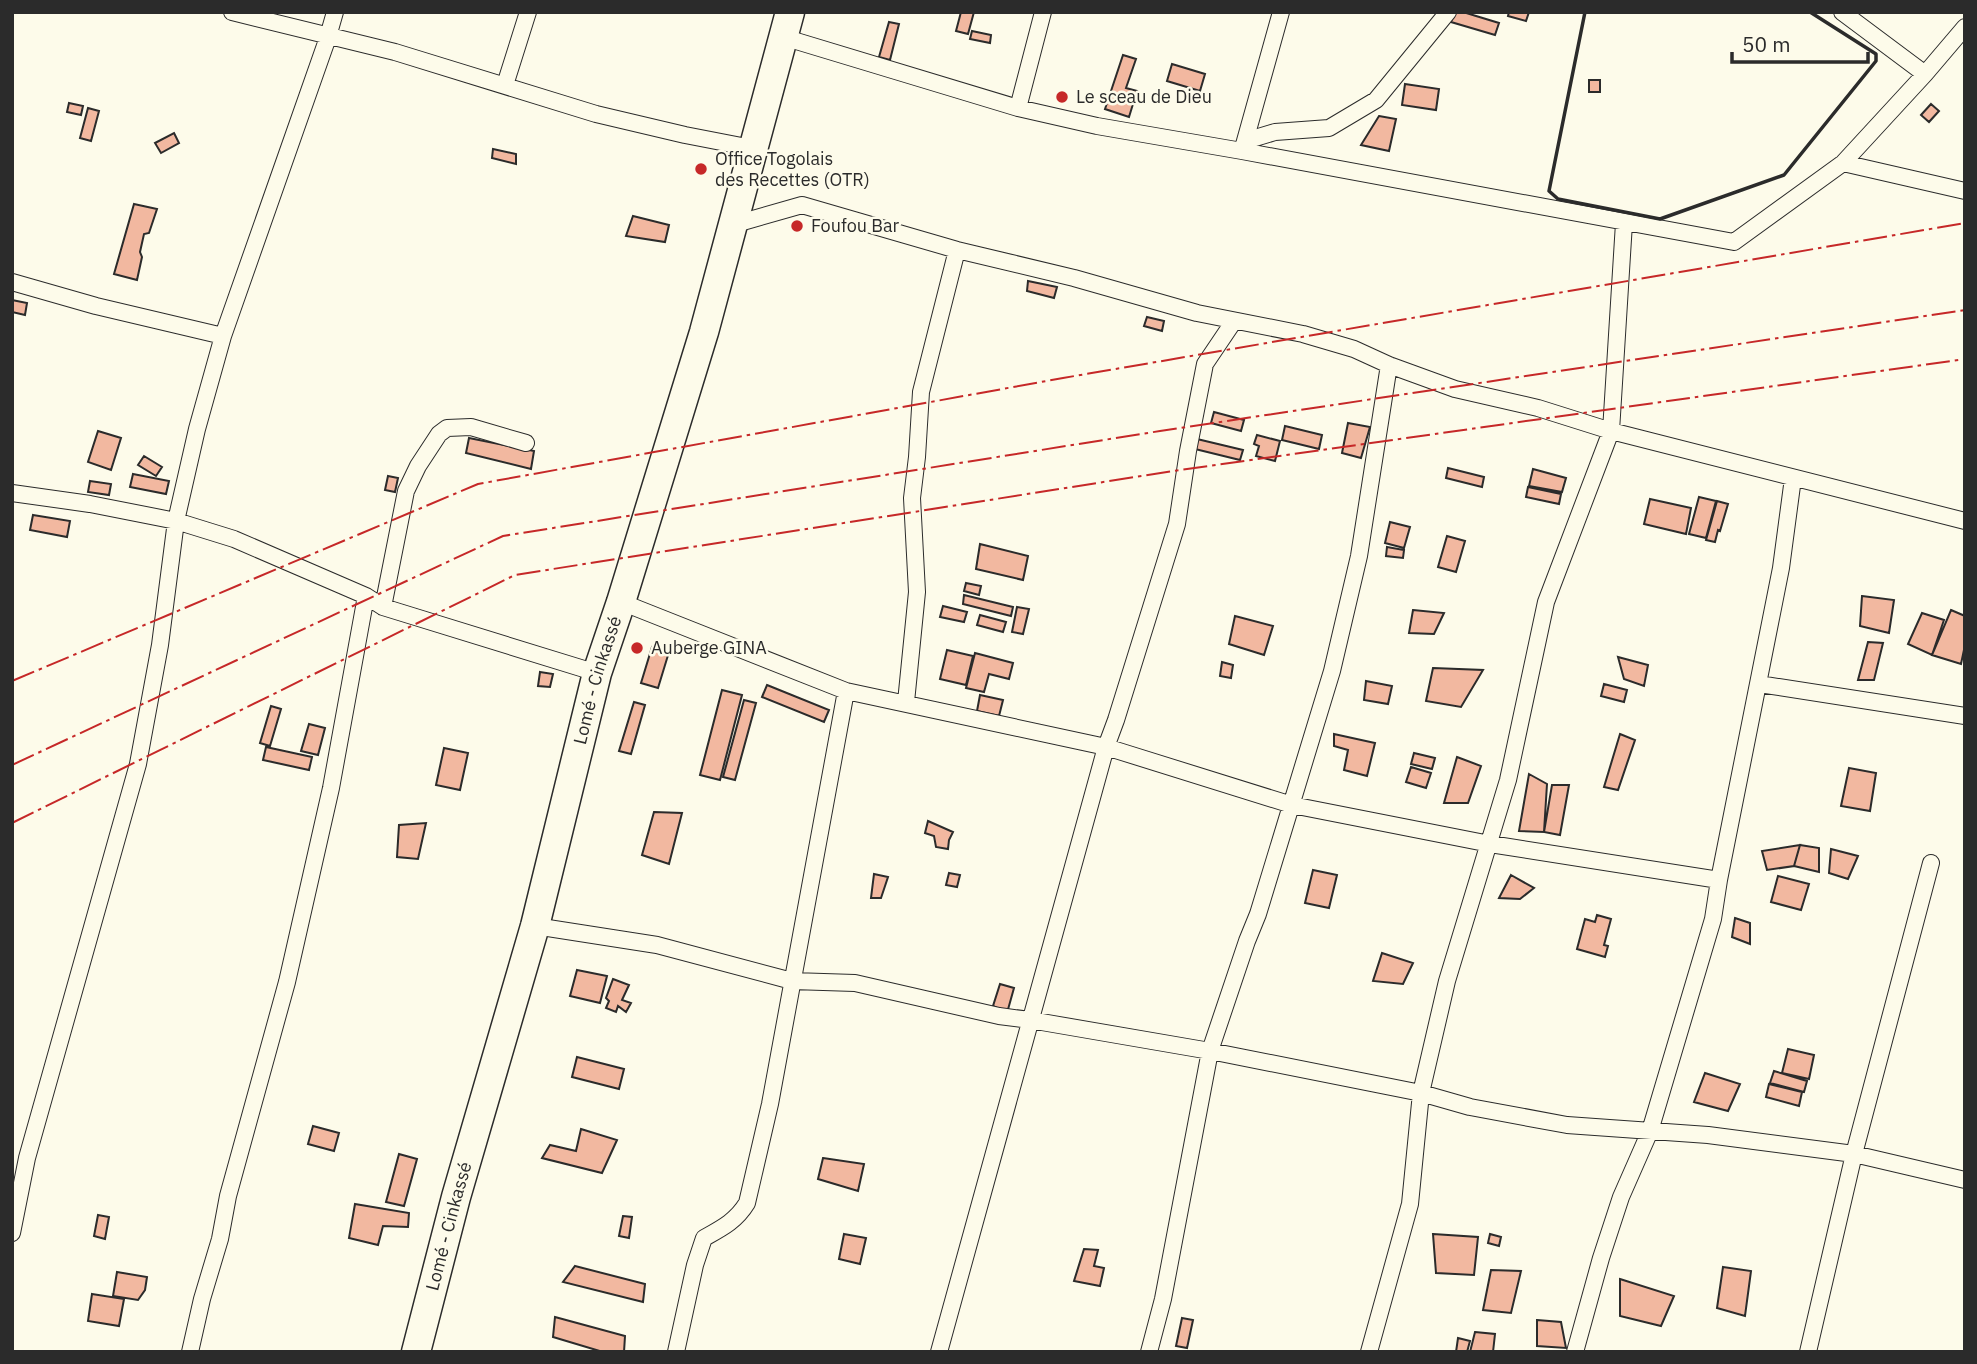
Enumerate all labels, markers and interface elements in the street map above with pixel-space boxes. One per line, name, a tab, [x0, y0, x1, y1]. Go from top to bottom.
scale bar	[1732, 21, 1868, 65]
text: 50 m	[1742, 30, 1791, 58]
place label: Le sceau de Dieu	[1076, 85, 1212, 108]
marker: Le sceau de Dieu	[1054, 89, 1070, 105]
place label: Office Togolais des Recettes (OTR)	[715, 147, 870, 191]
marker: Office Togolais des Recettes (OTR)	[693, 161, 709, 177]
place label: Foufou Bar	[811, 214, 900, 237]
marker: Foufou Bar	[789, 218, 805, 234]
street label: Lomé - Cinkassé	[568, 613, 626, 747]
place label: Auberge GINA	[651, 636, 767, 659]
marker: Auberge GINA	[629, 640, 645, 656]
street label: Lomé - Cinkassé	[420, 1159, 477, 1293]

